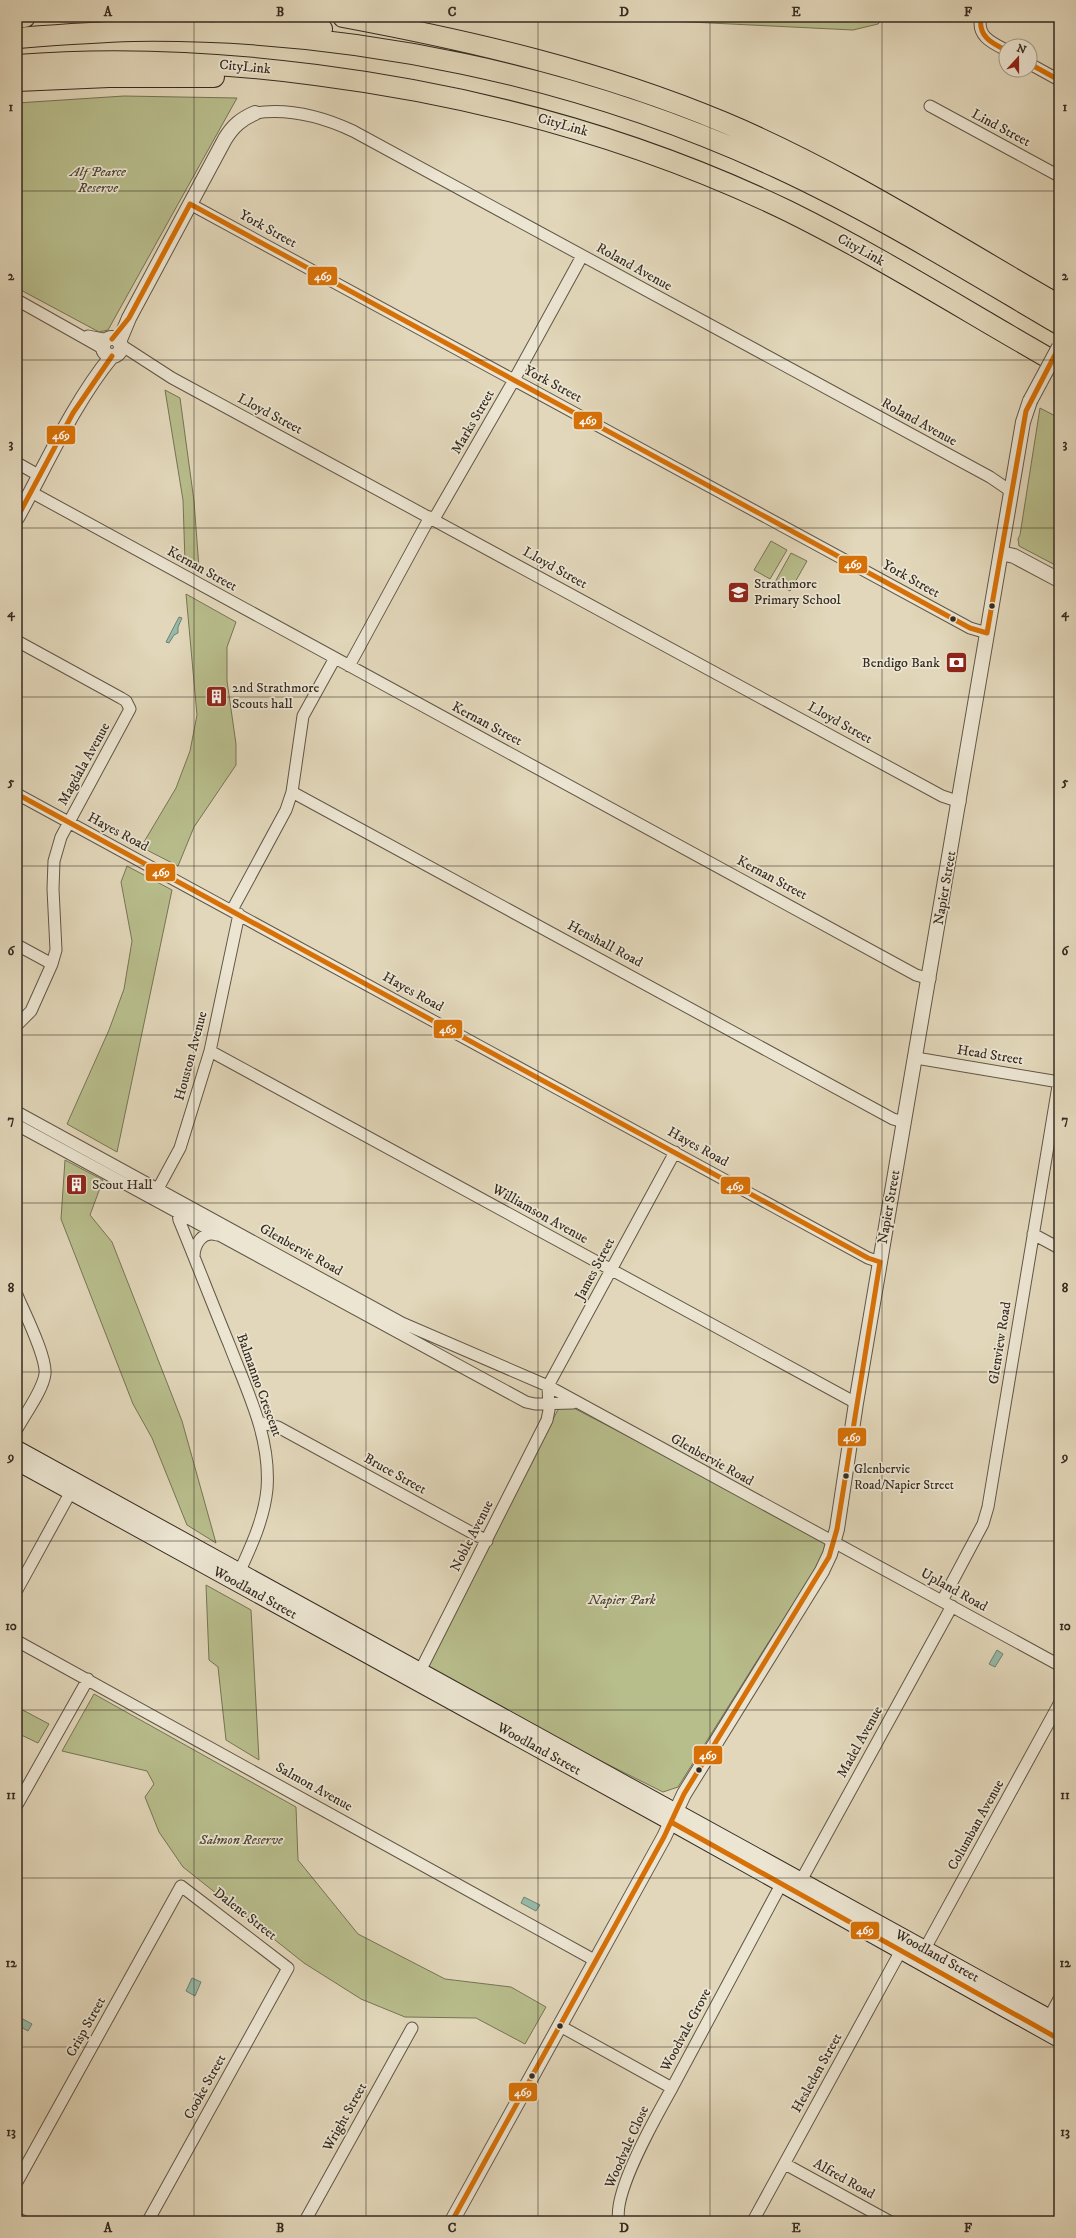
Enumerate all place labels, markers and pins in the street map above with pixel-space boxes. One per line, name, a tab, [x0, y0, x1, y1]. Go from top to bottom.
place label: Strathmore Primary School	[754, 575, 841, 609]
school or university icon: Strathmore Primary School	[725, 579, 751, 605]
unlabelled marker	[987, 601, 997, 611]
unlabelled marker	[948, 614, 958, 624]
bank icon: Bendigo Bank	[943, 650, 969, 676]
place label: Bendigo Bank	[862, 654, 940, 672]
place label: 2nd Strathmore Scouts hall	[232, 679, 319, 713]
building icon: 2nd Strathmore Scouts hall	[203, 683, 229, 709]
building icon: Scout Hall	[63, 1172, 89, 1198]
place label: Scout Hall	[92, 1176, 153, 1194]
place label: Glenbervie Road/Napier Street	[854, 1461, 954, 1493]
marker: Glenbervie Road/Napier Street	[841, 1471, 851, 1481]
unlabelled marker	[694, 1765, 704, 1775]
unlabelled marker	[555, 2021, 565, 2031]
unlabelled marker	[527, 2071, 537, 2081]

